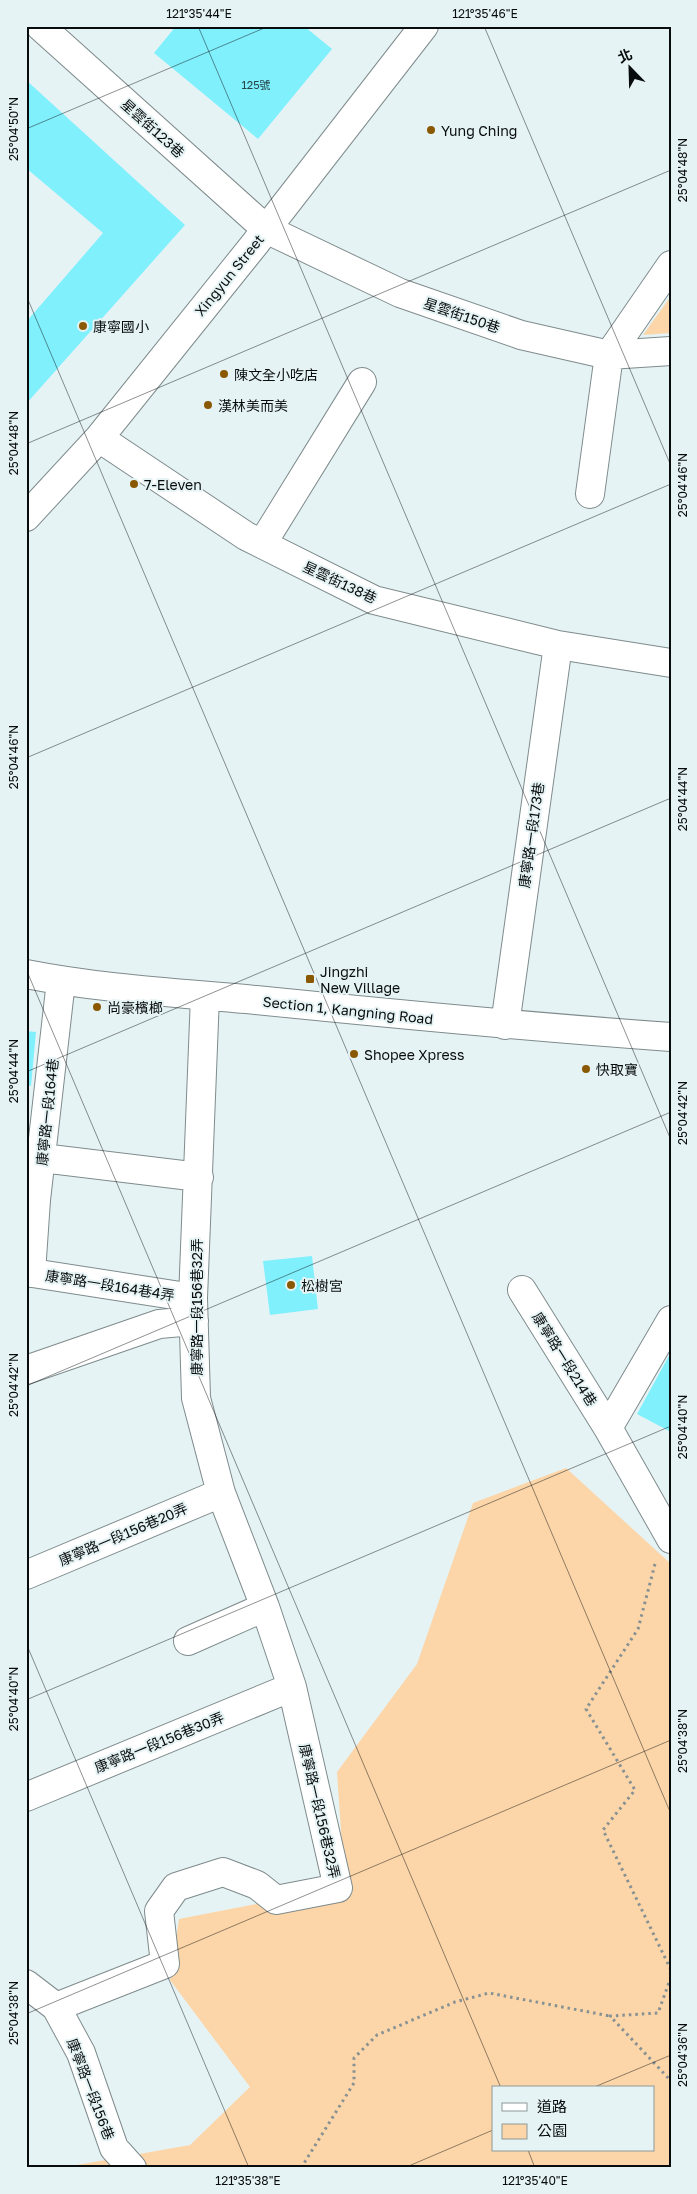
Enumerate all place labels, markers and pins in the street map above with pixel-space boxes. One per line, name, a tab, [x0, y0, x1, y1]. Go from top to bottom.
place label: Yung Ching	[441, 122, 517, 139]
marker: Yung Ching	[425, 124, 437, 136]
place label: 康寧國小	[93, 318, 149, 335]
marker: 康寧國小	[77, 320, 89, 332]
place label: 陳文全小吃店	[234, 366, 318, 383]
marker: 陳文全小吃店	[218, 368, 230, 380]
place label: 漢林美而美	[218, 397, 288, 414]
marker: 漢林美而美	[202, 399, 214, 411]
place label: 7-Eleven	[144, 476, 202, 493]
marker: 7-Eleven	[128, 478, 140, 490]
place label: Jingzhi New Village	[320, 963, 400, 996]
marker: Jingzhi New Village	[304, 973, 316, 985]
place label: 尚豪檳榔	[107, 999, 163, 1016]
marker: 尚豪檳榔	[91, 1001, 103, 1013]
place label: Shopee Xpress	[364, 1046, 464, 1063]
marker: Shopee Xpress	[348, 1048, 360, 1060]
place label: 快取寶	[596, 1061, 638, 1078]
marker: 快取寶	[580, 1063, 592, 1075]
place label: 松樹宮	[301, 1277, 343, 1294]
marker: 松樹宮	[285, 1279, 297, 1291]

